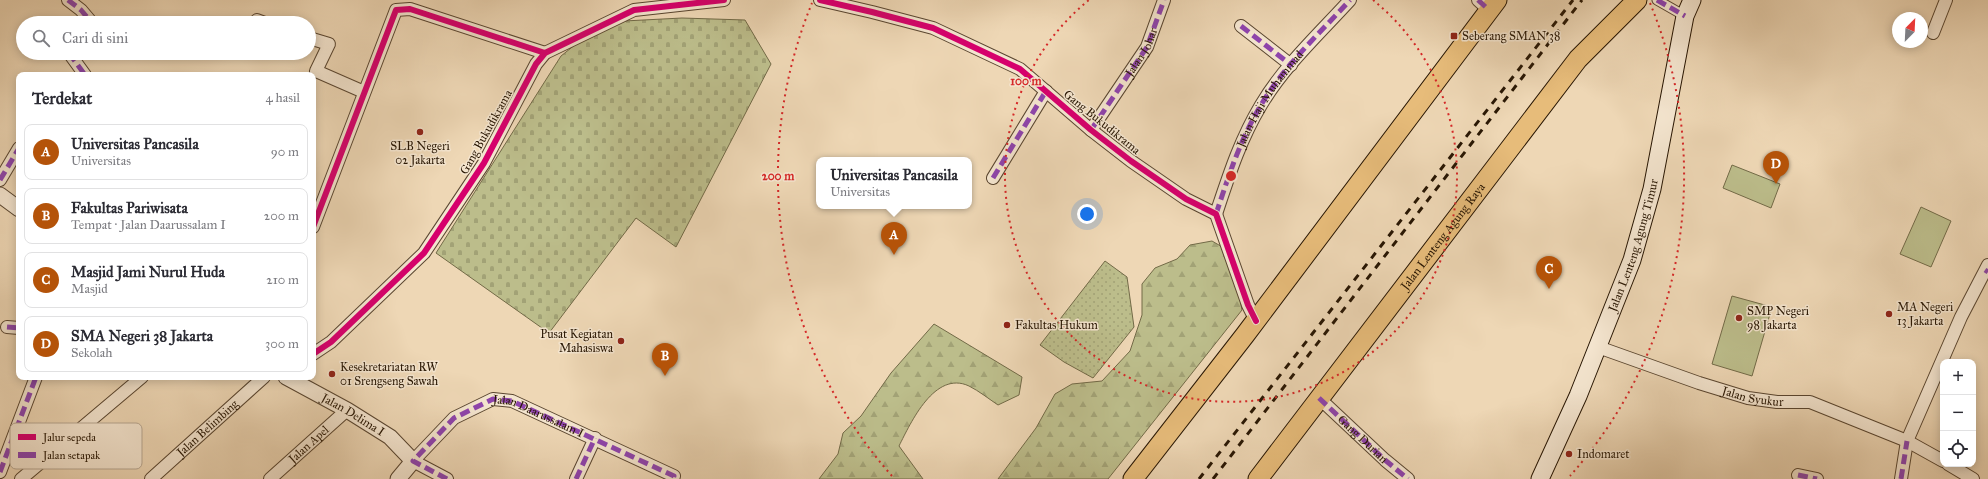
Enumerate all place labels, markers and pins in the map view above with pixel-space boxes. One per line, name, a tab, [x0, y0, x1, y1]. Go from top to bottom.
place label: Seberang SMAN 38	[1462, 29, 1560, 44]
marker: Seberang SMAN 38	[1449, 31, 1459, 41]
marker: SLB Negeri 02 Jakarta	[415, 127, 425, 137]
place label: SLB Negeri 02 Jakarta	[390, 139, 451, 168]
pin: D	[1763, 151, 1789, 184]
centre of rings	[1224, 169, 1238, 183]
pin: A	[881, 222, 907, 255]
pin: C	[1536, 256, 1562, 289]
place label: MA Negeri 13 Jakarta	[1897, 300, 1954, 329]
place label: SMP Negeri 98 Jakarta	[1747, 304, 1810, 333]
marker: MA Negeri 13 Jakarta	[1884, 309, 1894, 319]
marker: SMP Negeri 98 Jakarta	[1734, 313, 1744, 323]
place label: Fakultas Hukum	[1015, 318, 1098, 332]
marker: Fakultas Hukum	[1002, 320, 1012, 330]
place label: Pusat Kegiatan Mahasiswa	[540, 327, 614, 355]
marker: Pusat Kegiatan Mahasiswa	[616, 336, 626, 346]
pin: B	[652, 343, 678, 376]
place label: Kesekretariatan RW 01 Srengseng Sawah	[340, 360, 438, 389]
marker: Kesekretariatan RW 01 Srengseng Sawah	[327, 369, 337, 379]
place label: Indomaret	[1577, 447, 1630, 461]
marker: Indomaret	[1564, 449, 1574, 459]

